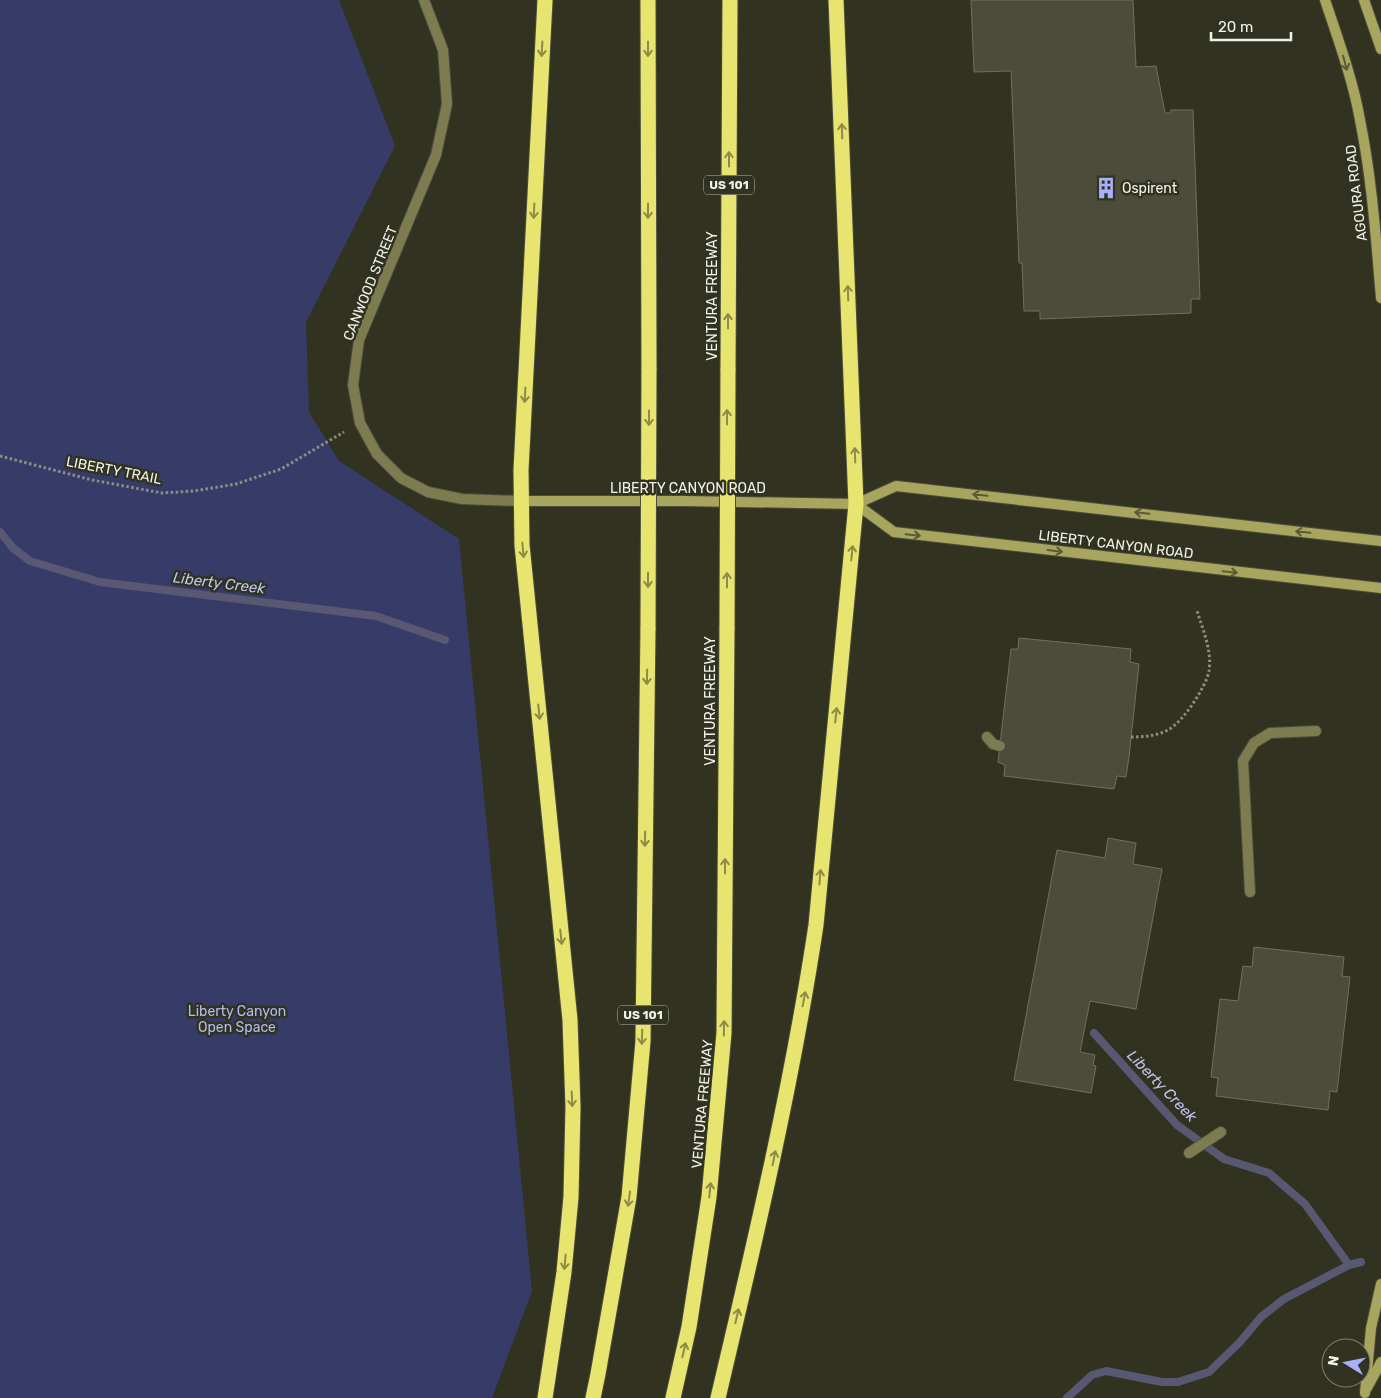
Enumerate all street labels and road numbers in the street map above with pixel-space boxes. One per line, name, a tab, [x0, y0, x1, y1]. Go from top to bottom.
street label: AGOURA ROAD	[1342, 144, 1371, 242]
road number: US 101	[704, 176, 754, 194]
street label: CANWOOD STREET	[340, 223, 401, 343]
street label: VENTURA FREEWAY	[704, 231, 721, 361]
street label: LIBERTY TRAIL	[65, 453, 163, 488]
street label: LIBERTY CANYON ROAD	[610, 480, 766, 497]
street label: LIBERTY CANYON ROAD	[1038, 527, 1194, 562]
street label: VENTURA FREEWAY	[702, 636, 719, 766]
road number: US 101	[618, 1006, 668, 1024]
street label: VENTURA FREEWAY	[688, 1039, 717, 1169]

